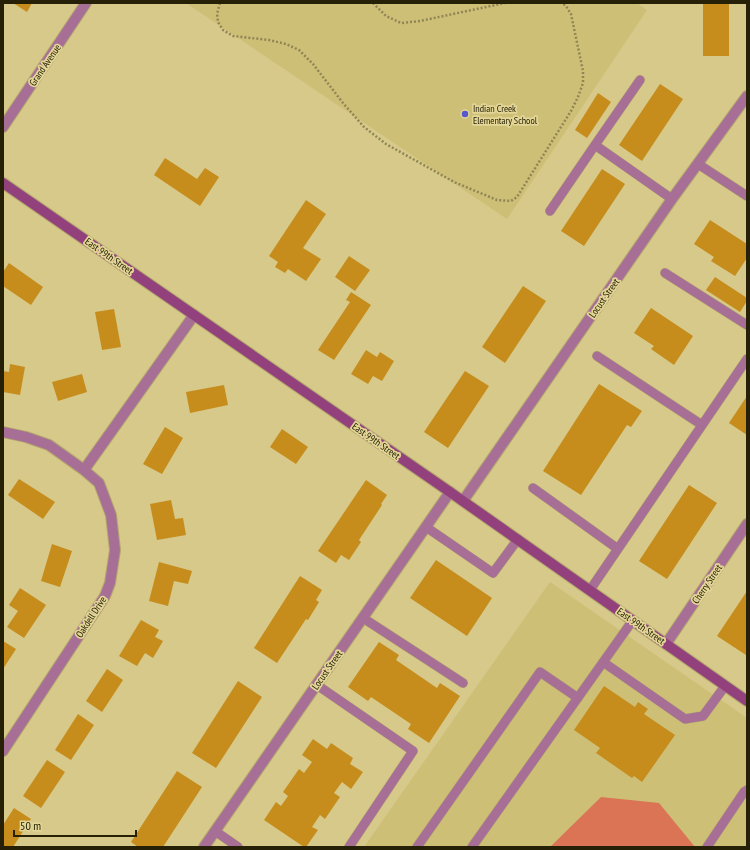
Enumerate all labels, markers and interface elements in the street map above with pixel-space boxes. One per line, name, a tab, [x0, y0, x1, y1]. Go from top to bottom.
street label: Grand Avenue	[26, 42, 64, 88]
place label: Indian Creek Elementary School	[473, 102, 538, 127]
marker: Indian Creek Elementary School	[460, 109, 470, 119]
street label: East 99th Street	[83, 235, 136, 277]
street label: Locust Street	[586, 276, 622, 320]
street label: East 99th Street	[350, 420, 403, 462]
street label: Cherry Street	[689, 562, 725, 606]
street label: Oakdell Drive	[73, 594, 109, 640]
street label: East 99th Street	[615, 605, 668, 647]
street label: Locust Street	[309, 648, 345, 692]
scale bar	[14, 812, 136, 838]
text: 50 m	[20, 818, 41, 833]

